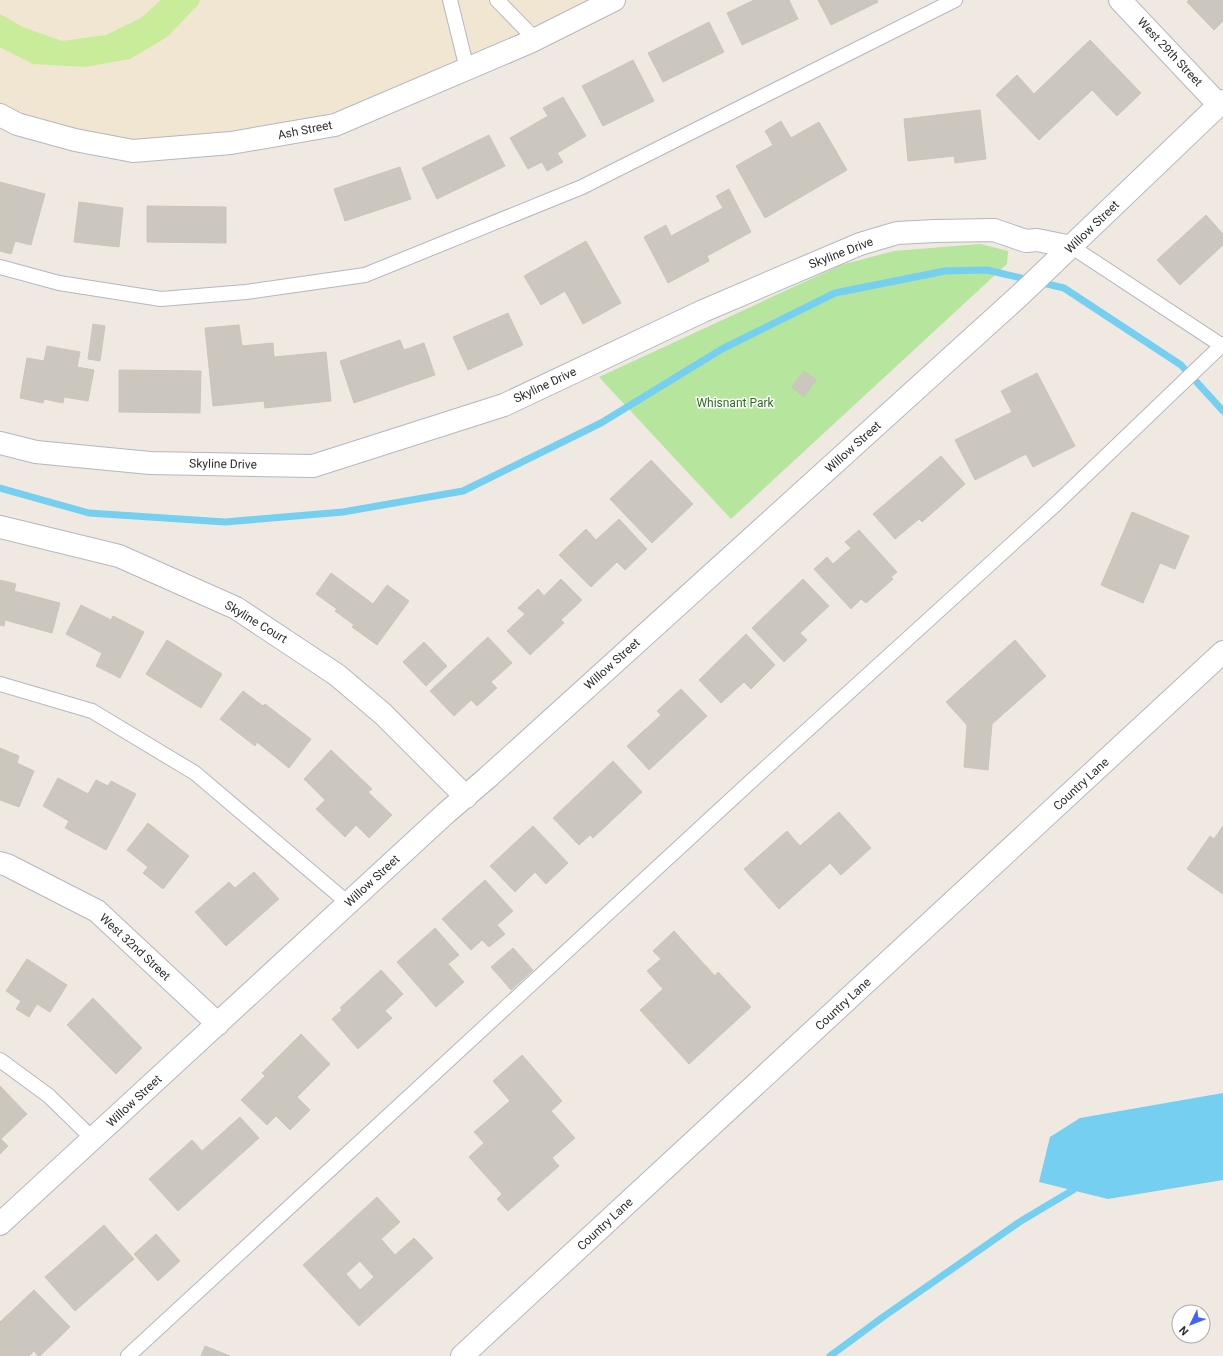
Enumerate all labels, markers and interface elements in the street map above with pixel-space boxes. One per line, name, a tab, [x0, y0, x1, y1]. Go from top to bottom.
street label: West 29th Street	[1135, 15, 1205, 89]
street label: Ash Street	[277, 118, 334, 142]
street label: Willow Street	[1062, 198, 1122, 256]
street label: Skyline Drive	[807, 234, 875, 272]
street label: Skyline Drive	[511, 364, 579, 406]
park label: Whisnant Park	[696, 396, 775, 410]
street label: Willow Street	[822, 418, 884, 476]
street label: Skyline Drive	[189, 456, 257, 472]
street label: Skyline Court	[222, 598, 290, 646]
street label: Willow Street	[581, 635, 643, 693]
street label: Country Lane	[1050, 755, 1112, 813]
street label: Willow Street	[342, 852, 402, 910]
street label: West 32nd Street	[97, 911, 173, 983]
street label: Country Lane	[812, 975, 874, 1033]
street label: Willow Street	[104, 1072, 164, 1130]
street label: Country Lane	[574, 1195, 636, 1253]
north arrow	[1171, 1304, 1211, 1344]
text: N	[1176, 1323, 1191, 1338]

